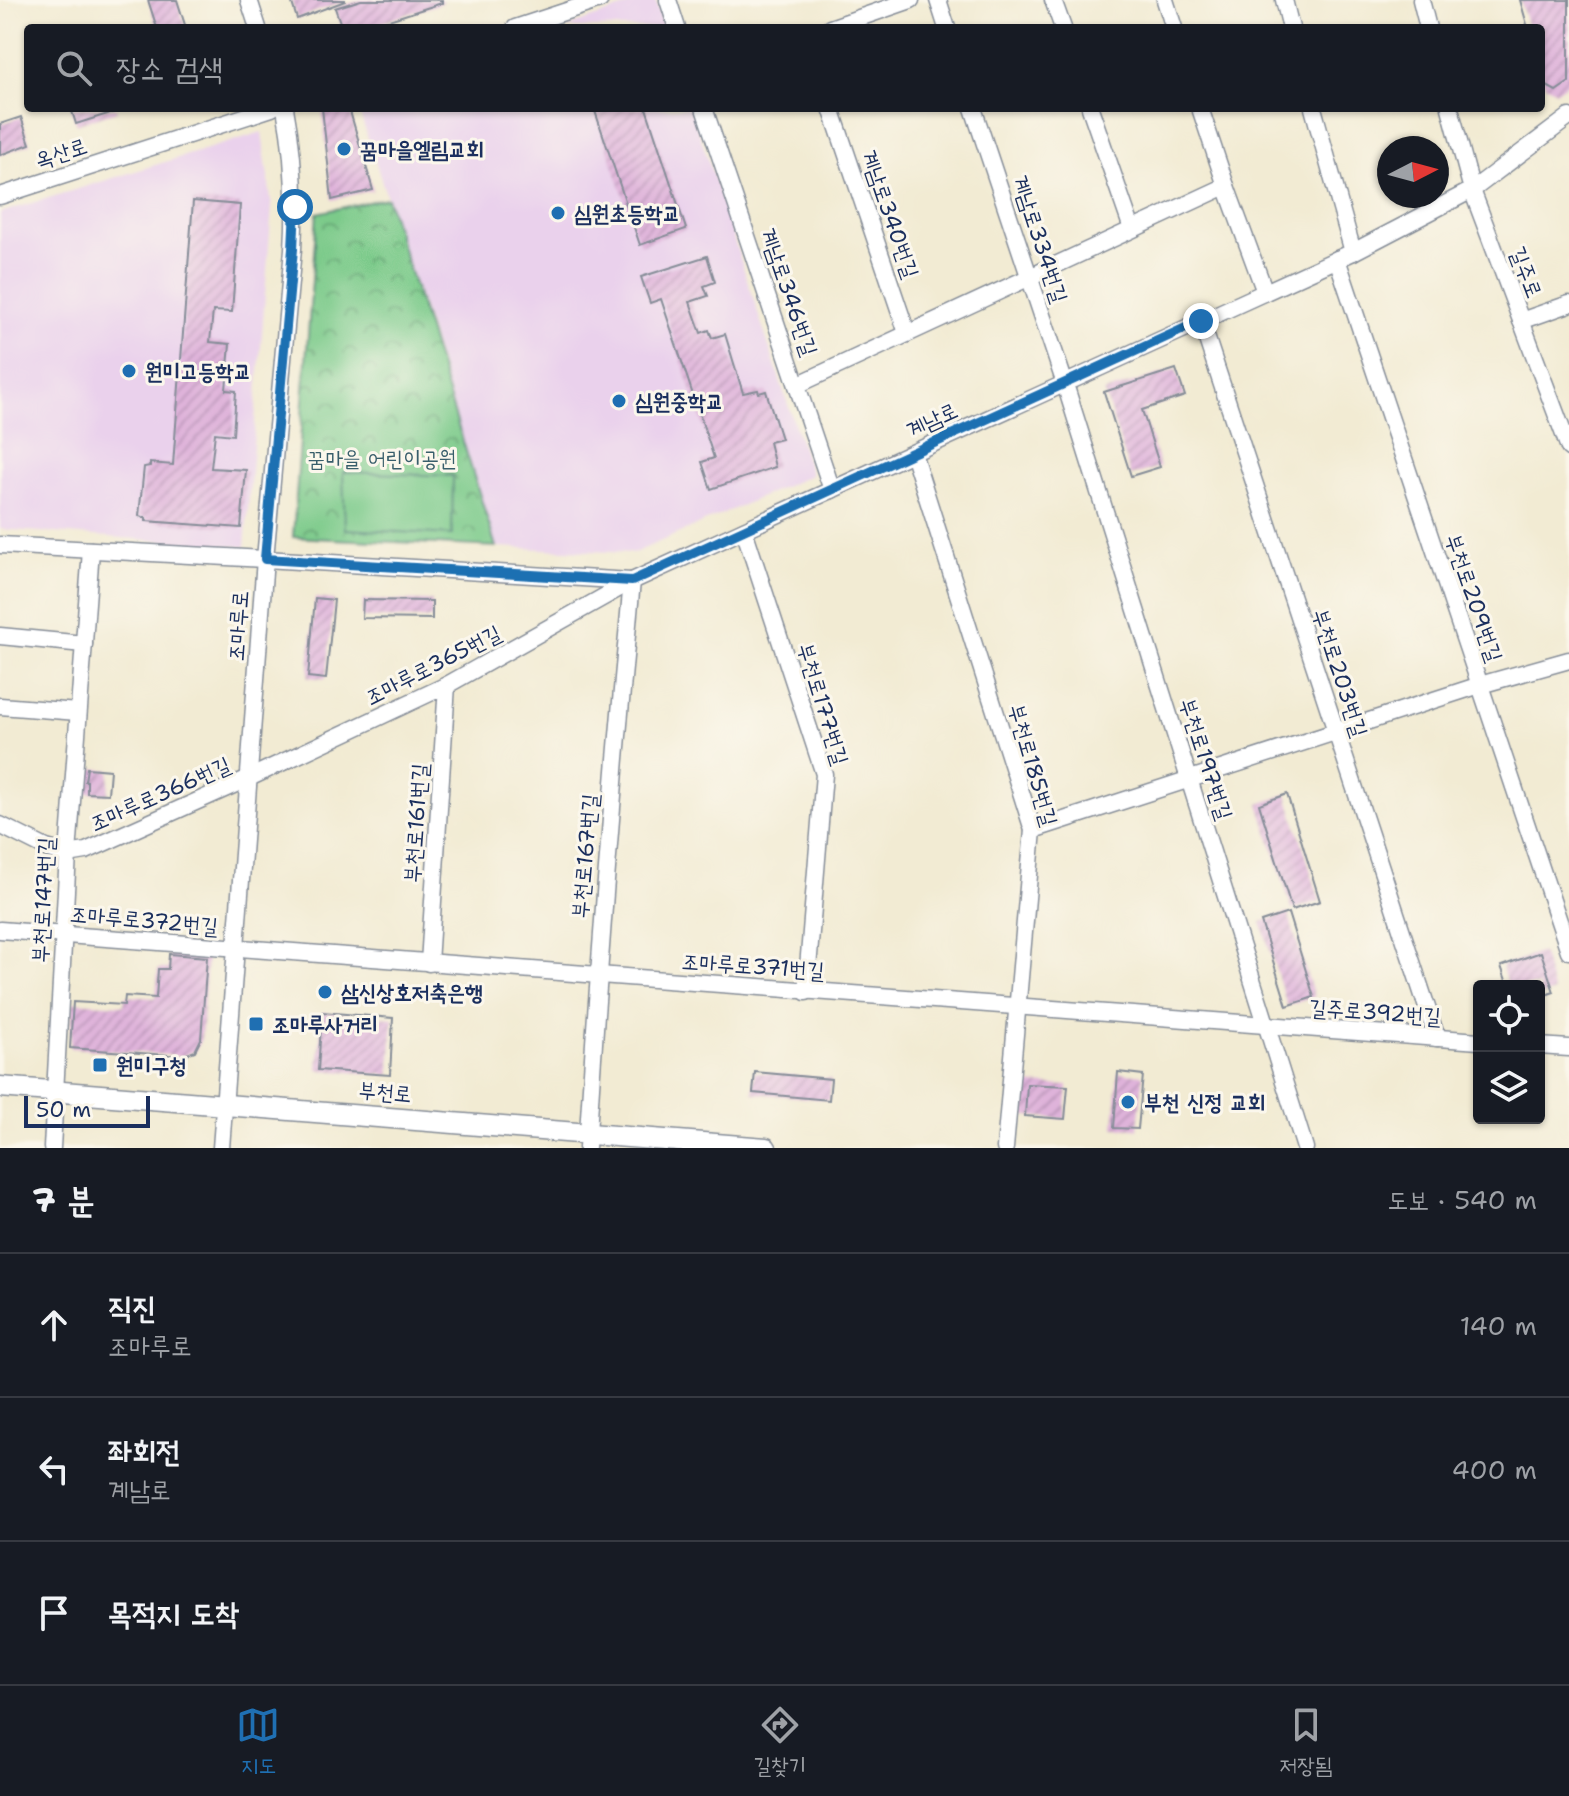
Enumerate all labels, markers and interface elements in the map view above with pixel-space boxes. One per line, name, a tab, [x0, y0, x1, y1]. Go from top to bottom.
search box	[24, 24, 1545, 112]
icon: search	[52, 46, 96, 90]
text: 장소 검색	[116, 48, 223, 89]
street label: 옥산로	[31, 131, 91, 175]
place label: 꿈마을엘림교회	[360, 135, 484, 164]
north arrow	[1377, 136, 1449, 208]
marker: 꿈마을엘림교회	[335, 140, 353, 158]
street label: 계남로340번길	[855, 146, 926, 282]
street label: 계남로334번길	[1006, 171, 1074, 307]
route start	[277, 189, 313, 225]
place label: 심원초등학교	[574, 199, 680, 228]
marker: 심원초등학교	[549, 204, 567, 222]
street label: 계남로346번길	[754, 224, 825, 360]
street label: 길주로	[1503, 242, 1549, 302]
route end	[1183, 303, 1219, 339]
place label: 원미고등학교	[145, 357, 251, 386]
marker: 원미고등학교	[120, 362, 138, 380]
place label: 심원중학교	[635, 387, 724, 416]
marker: 심원중학교	[610, 392, 628, 410]
street label: 계남로	[902, 396, 962, 444]
park label: 꿈마을 어린이공원	[307, 444, 457, 473]
street label: 부천로209번길	[1439, 530, 1510, 666]
street label: 조마루로	[221, 590, 255, 662]
street label: 부천로203번길	[1306, 605, 1374, 741]
street label: 조마루로365번길	[360, 618, 506, 712]
street label: 부천로177번길	[791, 639, 855, 769]
street label: 부천로197번길	[1173, 694, 1239, 824]
street label: 부천로185번길	[1002, 701, 1064, 830]
street label: 조마루로366번길	[85, 750, 235, 838]
street label: 부천로161번길	[397, 762, 435, 884]
street label: 부천로167번길	[565, 792, 605, 920]
street label: 부천로147번길	[25, 836, 61, 964]
street label: 조마루로372번길	[69, 899, 220, 941]
street label: 조마루로371번길	[681, 947, 826, 985]
place label: 삼신상호저축은행	[341, 978, 483, 1007]
map controls	[1473, 980, 1545, 1124]
button: locate	[1473, 980, 1545, 1052]
marker: 삼신상호저축은행	[316, 983, 334, 1001]
street label: 길주로392번길	[1308, 993, 1442, 1031]
place label: 조마루사거리	[272, 1010, 378, 1039]
marker: 조마루사거리	[247, 1015, 265, 1033]
place label: 원미구청	[116, 1051, 187, 1080]
button: layers	[1473, 1052, 1545, 1124]
marker: 원미구청	[91, 1056, 109, 1074]
street label: 부천로	[357, 1075, 413, 1109]
place label: 부천 신정 교회	[1144, 1088, 1265, 1117]
scale bar	[24, 1092, 150, 1128]
marker: 부천 신정 교회	[1119, 1093, 1137, 1111]
text: 50 m	[36, 1095, 91, 1124]
text: 7 분	[32, 1177, 95, 1223]
text: 도보 · 540 m	[1387, 1182, 1537, 1217]
text: 직진	[108, 1287, 156, 1328]
icon: ahead	[32, 1303, 76, 1347]
text: 140 m	[1460, 1308, 1537, 1343]
text: 조마루로	[108, 1328, 192, 1363]
text: 좌회전	[108, 1431, 180, 1472]
icon: left	[32, 1447, 76, 1491]
text: 400 m	[1452, 1452, 1537, 1487]
text: 계남로	[108, 1472, 171, 1507]
icon: arrive	[32, 1591, 76, 1635]
text: 목적지 도착	[108, 1593, 239, 1634]
tab: 지도	[236, 1703, 280, 1780]
tab: 길찾기	[753, 1703, 806, 1780]
tab: 저장됨	[1279, 1703, 1333, 1780]

